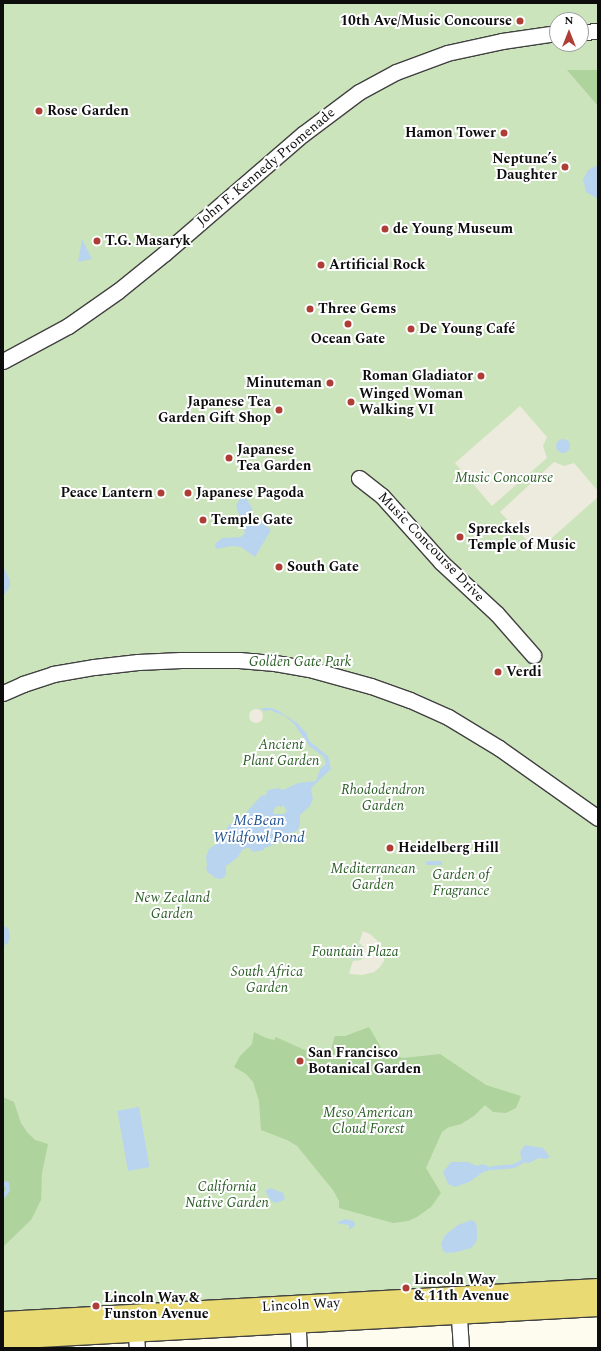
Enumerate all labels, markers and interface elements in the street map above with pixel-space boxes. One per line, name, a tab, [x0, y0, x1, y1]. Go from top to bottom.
north arrow	[549, 12, 589, 52]
text: N	[565, 12, 573, 29]
place label: 10th Ave/Music Concourse	[340, 13, 512, 29]
marker: 10th Ave/Music Concourse	[515, 16, 525, 26]
place label: Rose Garden	[47, 103, 129, 119]
street label: John F. Kennedy Promenade	[194, 104, 338, 230]
marker: Rose Garden	[34, 106, 44, 116]
place label: Hamon Tower	[405, 125, 496, 141]
marker: Hamon Tower	[499, 128, 509, 138]
place label: Neptune’s Daughter	[492, 151, 557, 184]
marker: Neptune’s Daughter	[560, 162, 570, 172]
place label: de Young Museum	[393, 221, 513, 237]
marker: de Young Museum	[380, 224, 390, 234]
place label: T.G. Masaryk	[105, 233, 191, 249]
marker: T.G. Masaryk	[92, 236, 102, 246]
place label: Artificial Rock	[329, 257, 425, 273]
marker: Artificial Rock	[316, 260, 326, 270]
place label: Three Gems	[318, 301, 396, 317]
marker: Three Gems	[305, 304, 315, 314]
marker: Ocean Gate	[343, 319, 353, 329]
place label: De Young Café	[419, 321, 515, 337]
marker: De Young Café	[406, 324, 416, 334]
place label: Ocean Gate	[311, 331, 385, 347]
place label: Roman Gladiator	[362, 368, 473, 384]
marker: Roman Gladiator	[476, 371, 486, 381]
place label: Minuteman	[246, 375, 322, 391]
marker: Minuteman	[325, 378, 335, 388]
place label: Winged Woman Walking VI	[359, 386, 463, 418]
place label: Japanese Tea Garden Gift Shop	[158, 394, 271, 426]
marker: Winged Woman Walking VI	[346, 397, 356, 407]
marker: Japanese Tea Garden Gift Shop	[274, 405, 284, 415]
place label: Japanese Tea Garden	[237, 442, 311, 474]
marker: Japanese Tea Garden	[224, 453, 234, 463]
park label: Music Concourse	[455, 470, 553, 486]
place label: Peace Lantern	[60, 485, 153, 501]
place label: Japanese Pagoda	[196, 485, 304, 501]
marker: Peace Lantern	[156, 488, 166, 498]
marker: Japanese Pagoda	[183, 488, 193, 498]
street label: Music Concourse Drive	[374, 489, 488, 605]
place label: Temple Gate	[211, 512, 293, 528]
marker: Temple Gate	[198, 515, 208, 525]
place label: Spreckels Temple of Music	[468, 521, 576, 554]
marker: Spreckels Temple of Music	[455, 532, 465, 542]
place label: South Gate	[287, 559, 359, 575]
marker: South Gate	[274, 562, 284, 572]
park label: Golden Gate Park	[249, 654, 351, 670]
place label: Verdi	[506, 664, 542, 680]
marker: Verdi	[493, 667, 503, 677]
park label: Ancient Plant Garden	[242, 737, 320, 770]
park label: Rhododendron Garden	[341, 782, 425, 814]
water label: McBean Wildfowl Pond	[213, 811, 305, 846]
place label: Heidelberg Hill	[398, 840, 499, 856]
marker: Heidelberg Hill	[385, 843, 395, 853]
park label: Mediterranean Garden	[330, 861, 416, 894]
park label: Garden of Fragrance	[432, 867, 490, 900]
park label: New Zealand Garden	[134, 890, 210, 922]
park label: Fountain Plaza	[311, 944, 399, 960]
park label: South Africa Garden	[231, 964, 303, 996]
place label: San Francisco Botanical Garden	[308, 1045, 421, 1078]
marker: San Francisco Botanical Garden	[295, 1056, 305, 1066]
park label: Meso American Cloud Forest	[323, 1105, 413, 1138]
park label: California Native Garden	[185, 1179, 269, 1212]
place label: Lincoln Way & 11th Avenue	[414, 1272, 509, 1304]
marker: Lincoln Way & 11th Avenue	[401, 1283, 411, 1293]
place label: Lincoln Way & Funston Avenue	[104, 1290, 209, 1322]
street label: Lincoln Way	[261, 1295, 341, 1315]
marker: Lincoln Way & Funston Avenue	[91, 1301, 101, 1311]

